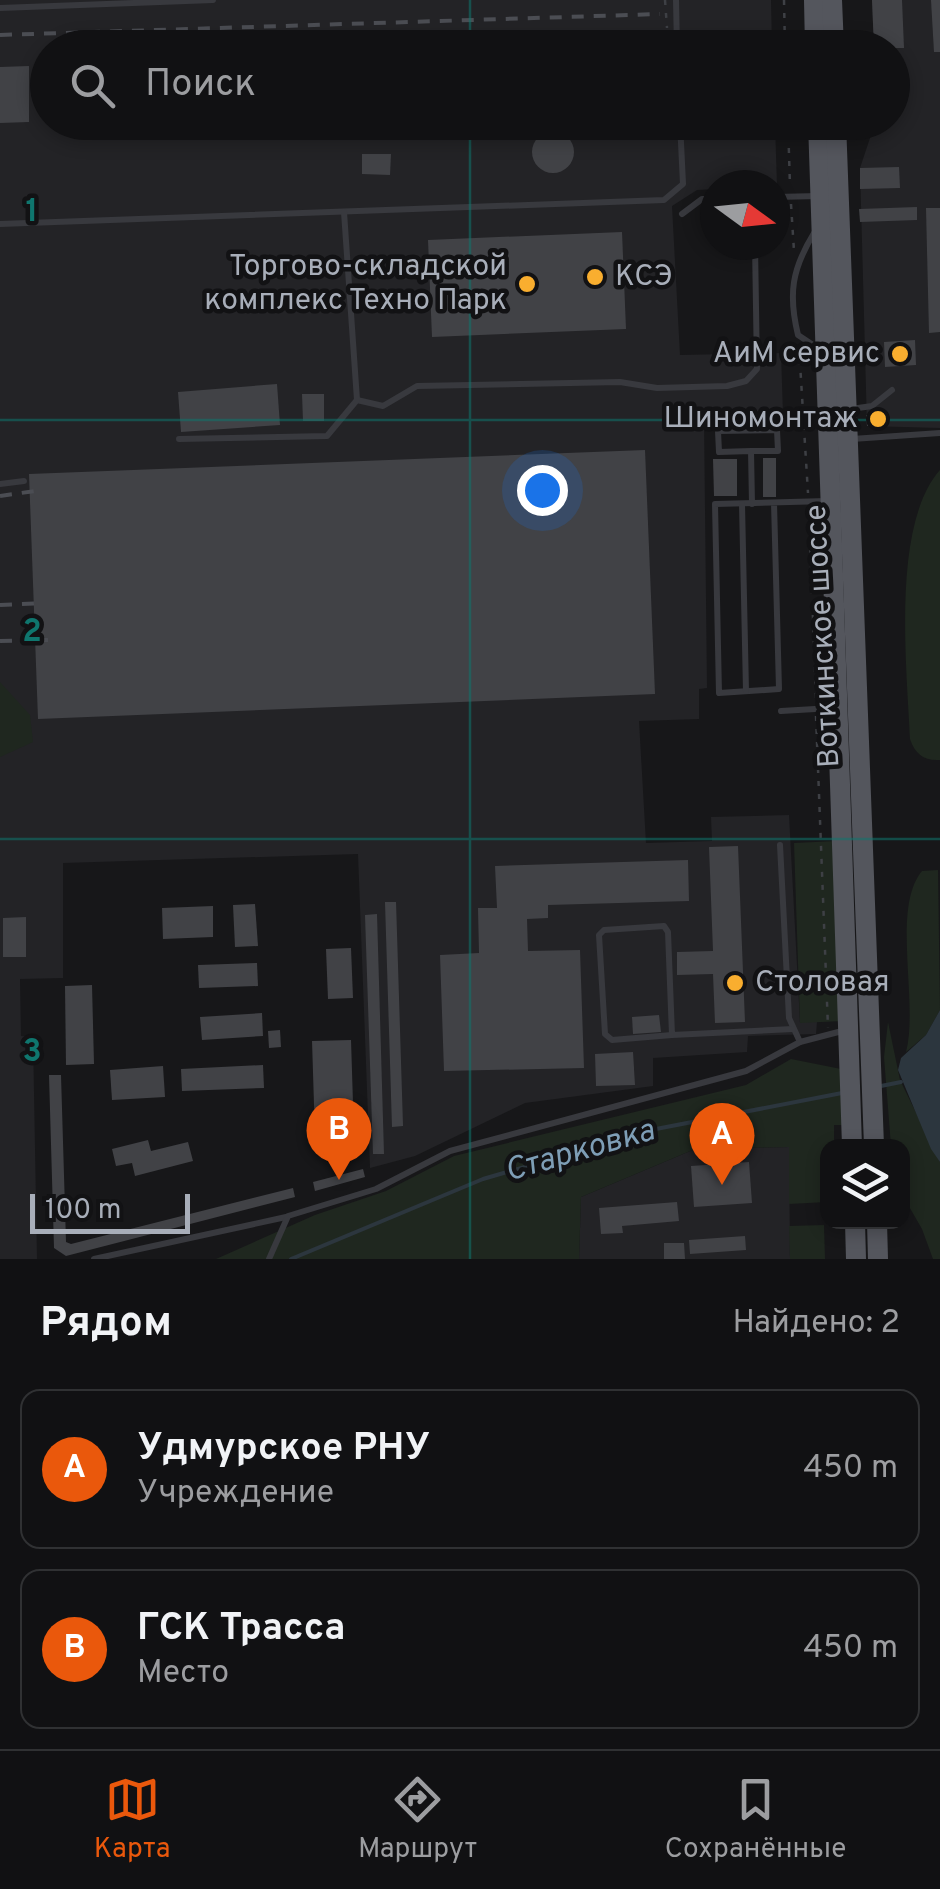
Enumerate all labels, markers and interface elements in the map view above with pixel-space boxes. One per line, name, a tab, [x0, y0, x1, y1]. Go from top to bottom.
search box	[30, 30, 910, 140]
icon: search	[65, 58, 120, 113]
text: Поиск	[145, 61, 256, 110]
north arrow	[700, 170, 790, 260]
text: 1	[26, 193, 38, 233]
place label: Торгово-складской комплекс Техно Парк	[204, 249, 507, 320]
place label: КСЭ	[615, 259, 673, 296]
marker: КСЭ	[584, 266, 606, 288]
marker: Торгово-складской комплекс Техно Парк	[516, 273, 538, 295]
place label: АиМ сервис	[713, 336, 880, 373]
marker: АиМ сервис	[889, 343, 911, 365]
place label: Шиномонтаж	[663, 401, 858, 438]
marker: Шиномонтаж	[867, 408, 889, 430]
your location	[517, 465, 568, 516]
street label: Воткинское шоссе	[799, 503, 849, 769]
text: 2	[22, 613, 42, 653]
place label: Столовая	[755, 965, 890, 1002]
marker: Столовая	[724, 972, 746, 994]
text: 3	[22, 1033, 42, 1073]
pin: B	[306, 1098, 372, 1180]
pin: A	[690, 1102, 754, 1185]
water label: Старковка	[501, 1111, 660, 1192]
map controls	[820, 1139, 910, 1229]
button: layers	[820, 1139, 910, 1229]
scale bar	[30, 1189, 190, 1234]
text: 100 m	[45, 1193, 121, 1229]
text: Рядом	[40, 1298, 172, 1351]
text: Найдено: 2	[733, 1304, 900, 1344]
text: Удмурское РНУ	[137, 1425, 430, 1474]
text: A	[63, 1449, 86, 1489]
text: 450 m	[803, 1449, 898, 1489]
text: Учреждение	[137, 1474, 334, 1514]
text: ГСК Трасса	[137, 1605, 346, 1654]
text: B	[63, 1629, 86, 1669]
text: 450 m	[803, 1629, 898, 1669]
text: Место	[137, 1654, 229, 1694]
tab: Карта	[94, 1772, 170, 1868]
tab: Маршрут	[358, 1772, 477, 1868]
tab: Сохранённые	[665, 1772, 846, 1868]

